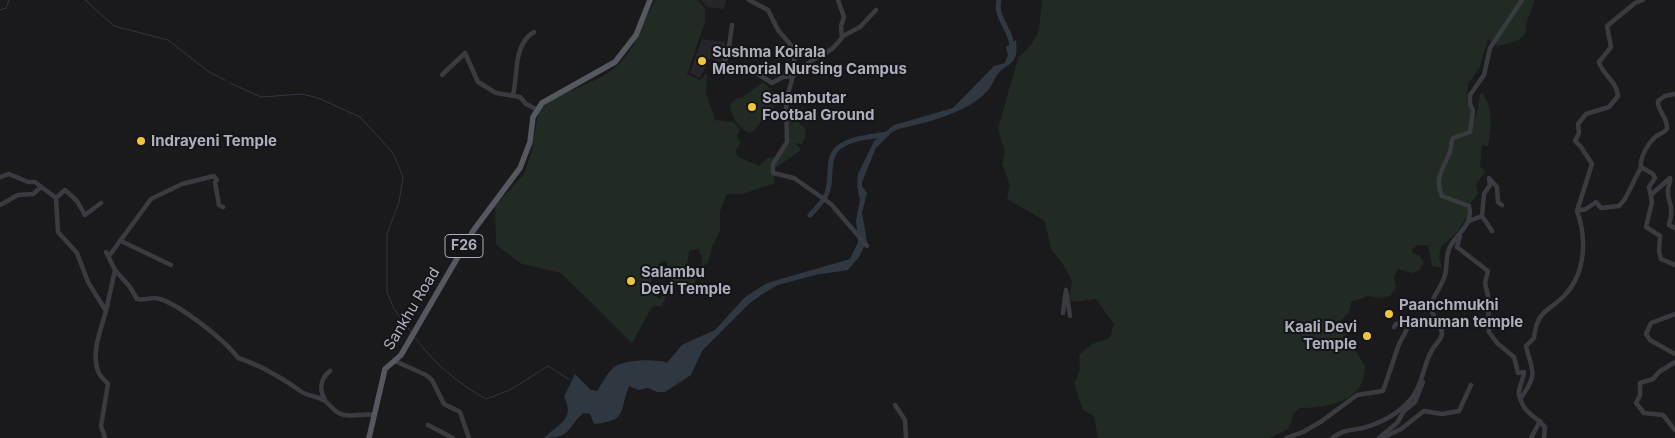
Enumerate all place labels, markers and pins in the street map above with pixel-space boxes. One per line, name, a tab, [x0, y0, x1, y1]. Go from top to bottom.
place label: Sushma Koirala Memorial Nursing Campus	[712, 43, 907, 78]
marker: Sushma Koirala Memorial Nursing Campus	[696, 55, 708, 67]
place label: Salambutar Footbal Ground	[762, 89, 875, 124]
marker: Salambutar Footbal Ground	[746, 101, 758, 113]
place label: Indrayeni Temple	[151, 132, 277, 150]
marker: Indrayeni Temple	[135, 135, 147, 147]
place label: Salambu Devi Temple	[641, 263, 731, 298]
marker: Salambu Devi Temple	[625, 275, 637, 287]
place label: Paanchmukhi Hanuman temple	[1399, 296, 1523, 331]
marker: Paanchmukhi Hanuman temple	[1383, 308, 1395, 320]
place label: Kaali Devi Temple	[1285, 318, 1357, 353]
marker: Kaali Devi Temple	[1361, 330, 1373, 342]

